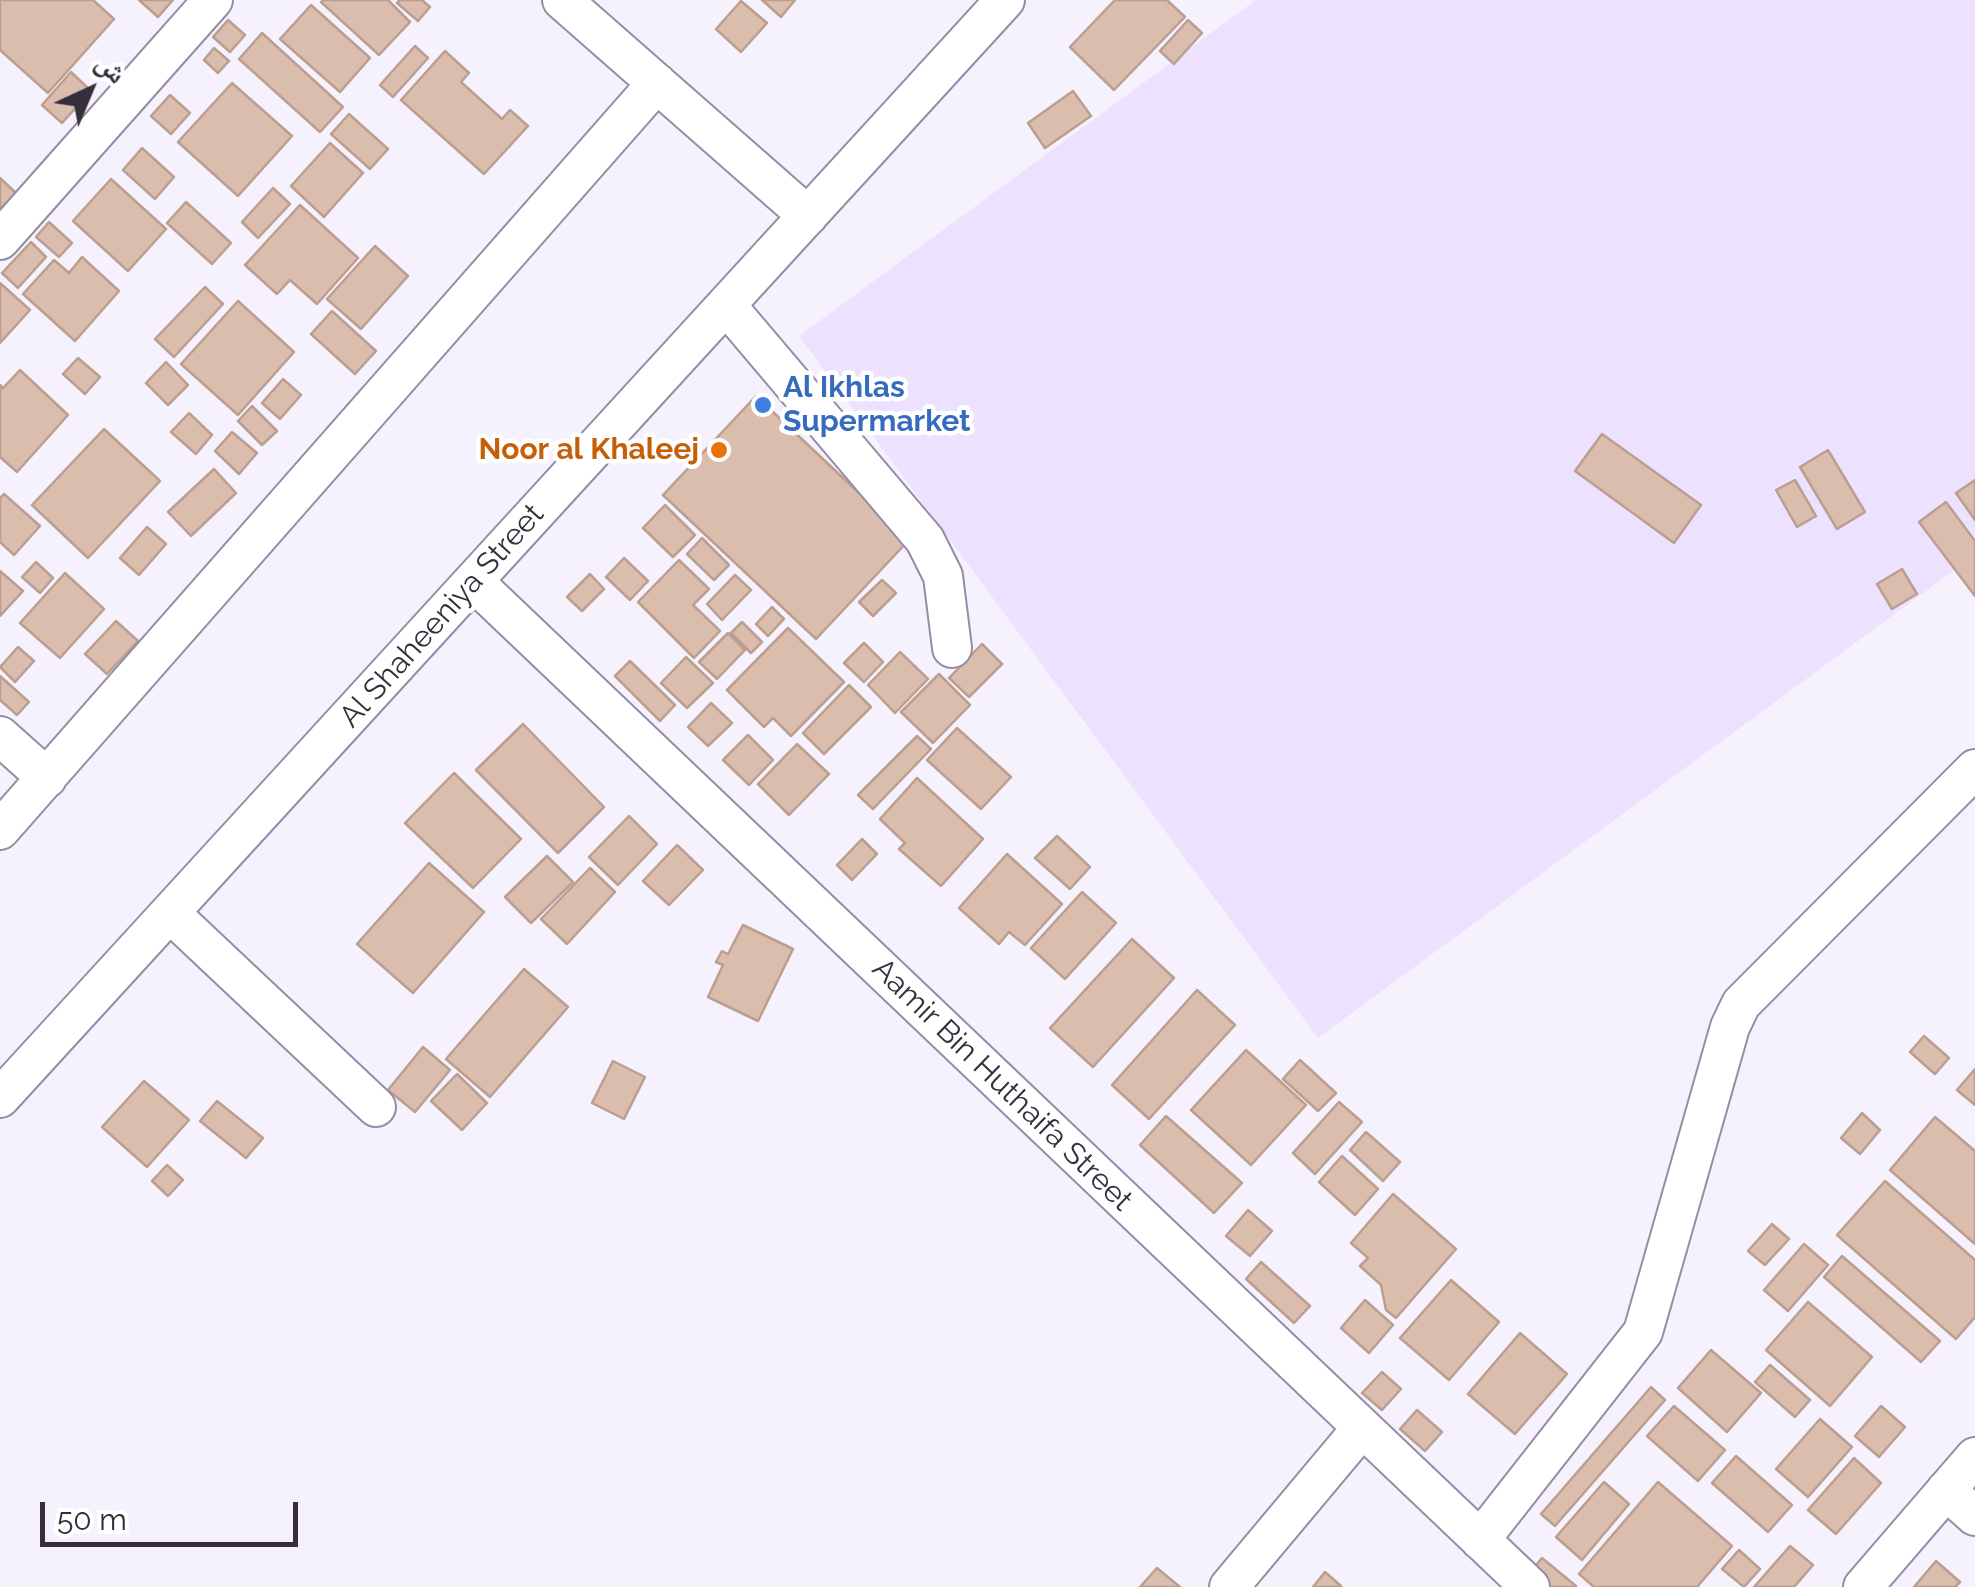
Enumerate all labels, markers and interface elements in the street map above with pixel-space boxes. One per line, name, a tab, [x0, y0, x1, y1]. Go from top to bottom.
north arrow	[40, 40, 140, 140]
text: ش	[89, 46, 133, 90]
place label: Al Ikhlas Supermarket	[783, 370, 970, 440]
marker: Al Ikhlas Supermarket	[752, 394, 774, 416]
place label: Noor al Khaleej	[479, 432, 699, 468]
marker: Noor al Khaleej	[708, 439, 730, 461]
street label: Al Shaheeniya Street	[332, 497, 552, 735]
street label: Aamir Bin Huthaifa Street	[864, 951, 1140, 1219]
scale bar	[45, 1482, 302, 1544]
text: 50 m	[57, 1502, 127, 1537]

